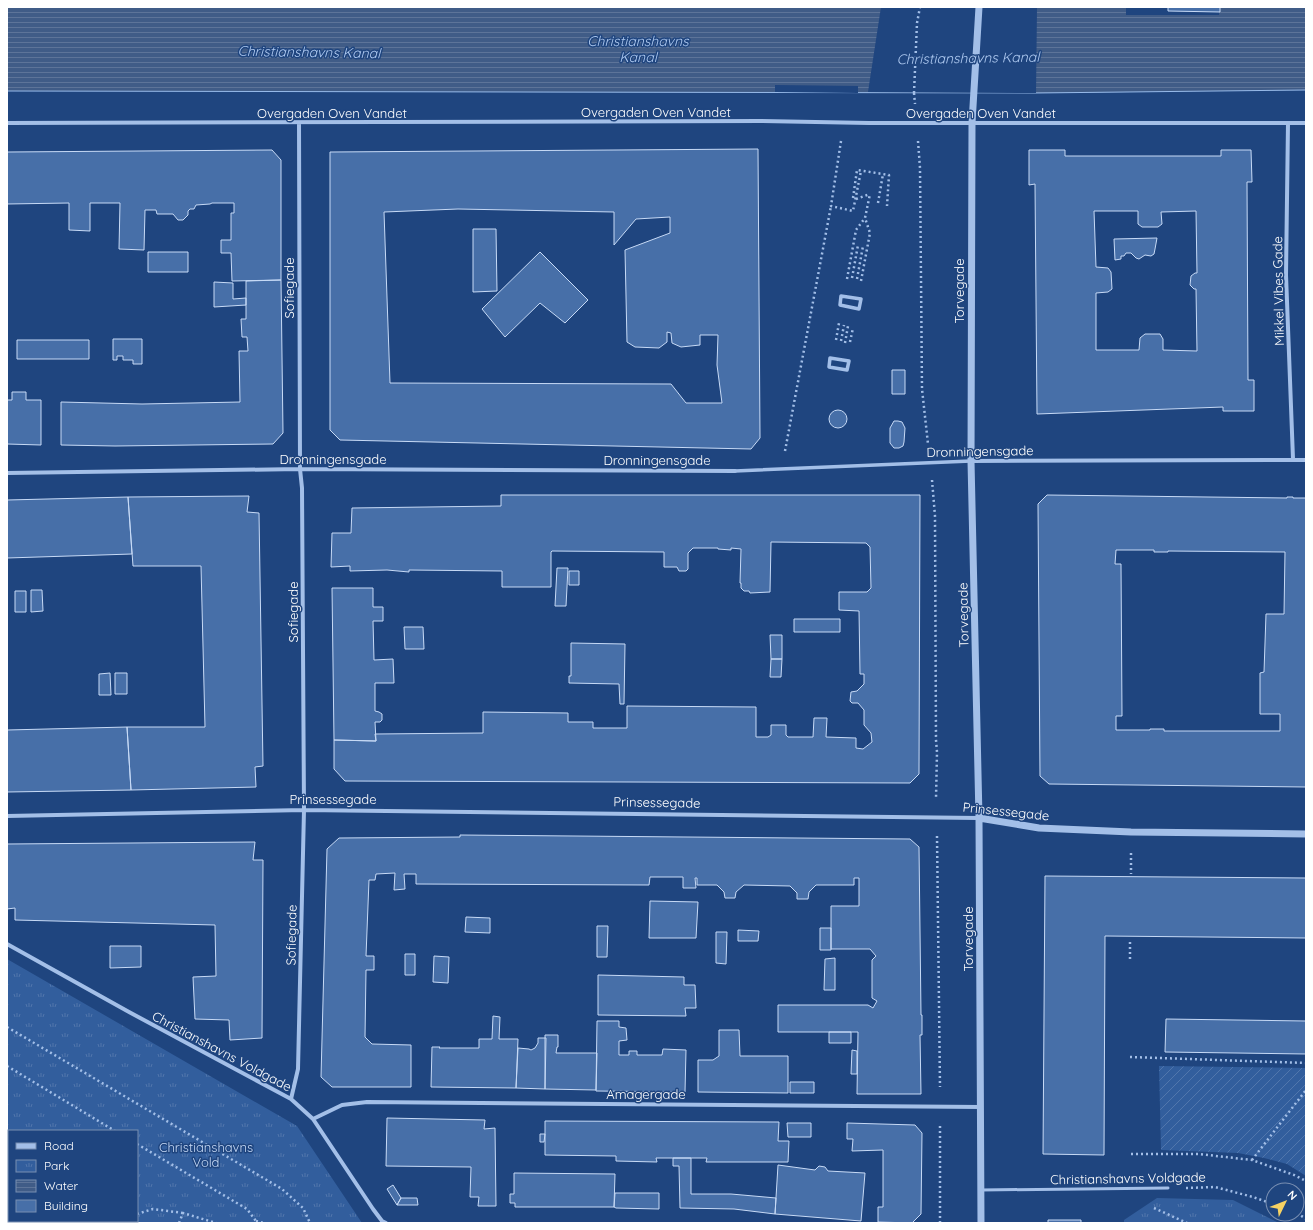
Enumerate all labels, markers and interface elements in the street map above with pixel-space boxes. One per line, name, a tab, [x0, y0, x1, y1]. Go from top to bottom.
water label: Christianshavns Kanal	[587, 32, 690, 66]
water label: Christianshavns Kanal	[237, 42, 382, 62]
water label: Christianshavns Kanal	[896, 48, 1041, 68]
street label: Overgaden Oven Vandet	[581, 104, 731, 120]
street label: Overgaden Oven Vandet	[257, 105, 407, 121]
street label: Overgaden Oven Vandet	[906, 105, 1056, 121]
street label: Mikkel Vibes Gade	[1269, 236, 1287, 346]
street label: Sofiegade	[281, 257, 297, 319]
street label: Torvegade	[951, 258, 967, 324]
street label: Dronningensgade	[926, 442, 1034, 460]
street label: Dronningensgade	[279, 451, 387, 467]
street label: Dronningensgade	[603, 452, 711, 468]
street label: Sofiegade	[285, 581, 301, 643]
street label: Torvegade	[954, 582, 972, 648]
street label: Prinsessegade	[289, 791, 377, 807]
street label: Prinsessegade	[613, 793, 701, 811]
street label: Prinsessegade	[962, 798, 1050, 824]
street label: Sofiegade	[282, 904, 300, 966]
street label: Torvegade	[960, 906, 976, 972]
street label: Christianshavns Voldgade	[150, 1007, 294, 1095]
street label: Amagergade	[606, 1086, 686, 1102]
legend	[8, 1130, 138, 1222]
text: Road	[44, 1138, 74, 1153]
park label: Christianshavns Vold	[159, 1139, 253, 1170]
text: Park	[44, 1158, 69, 1173]
street label: Christianshavns Voldgade	[1050, 1169, 1206, 1187]
text: Water	[44, 1178, 79, 1193]
north arrow	[1265, 1182, 1305, 1222]
text: N	[1284, 1187, 1300, 1203]
text: Building	[44, 1198, 88, 1213]

